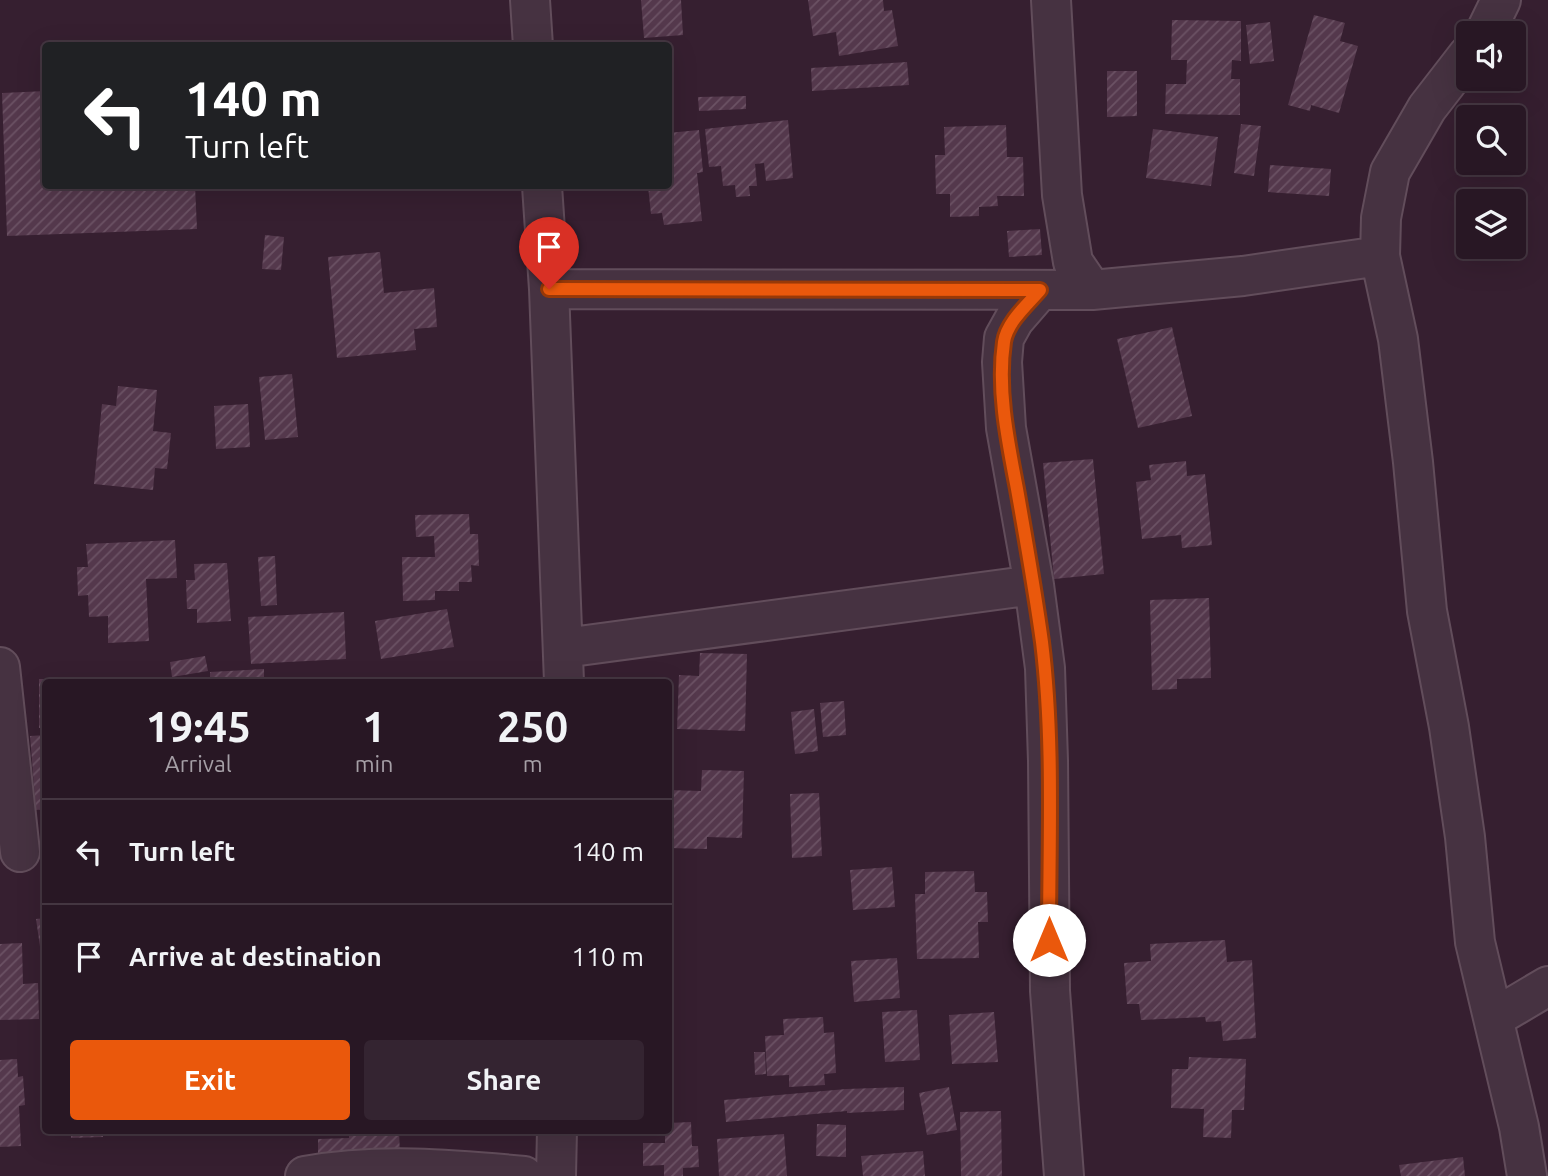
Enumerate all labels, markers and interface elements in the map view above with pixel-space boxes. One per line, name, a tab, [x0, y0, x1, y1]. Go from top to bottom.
map controls	[1456, 21, 1526, 259]
button: sound	[1456, 21, 1526, 91]
icon: left	[70, 70, 161, 161]
text: 140 m	[185, 70, 322, 125]
button: search	[1456, 105, 1526, 175]
text: Turn left	[185, 128, 309, 164]
button: layers	[1456, 189, 1526, 259]
pin	[519, 217, 579, 289]
icon: arrive	[530, 228, 568, 266]
text: 19:45	[146, 703, 251, 750]
text: 1	[362, 703, 386, 750]
text: 250	[497, 703, 568, 750]
text: Arrival	[165, 751, 232, 776]
text: min	[355, 751, 393, 776]
text: m	[523, 751, 543, 776]
icon: left	[70, 833, 108, 871]
text: Turn left	[129, 837, 235, 866]
text: 140 m	[572, 837, 644, 866]
position arrow	[1012, 903, 1086, 977]
icon: arrive	[70, 938, 108, 976]
text: Arrive at destination	[129, 942, 382, 971]
text: 110 m	[572, 942, 644, 971]
button: Exit	[70, 1040, 350, 1120]
button: Share	[364, 1040, 644, 1120]

